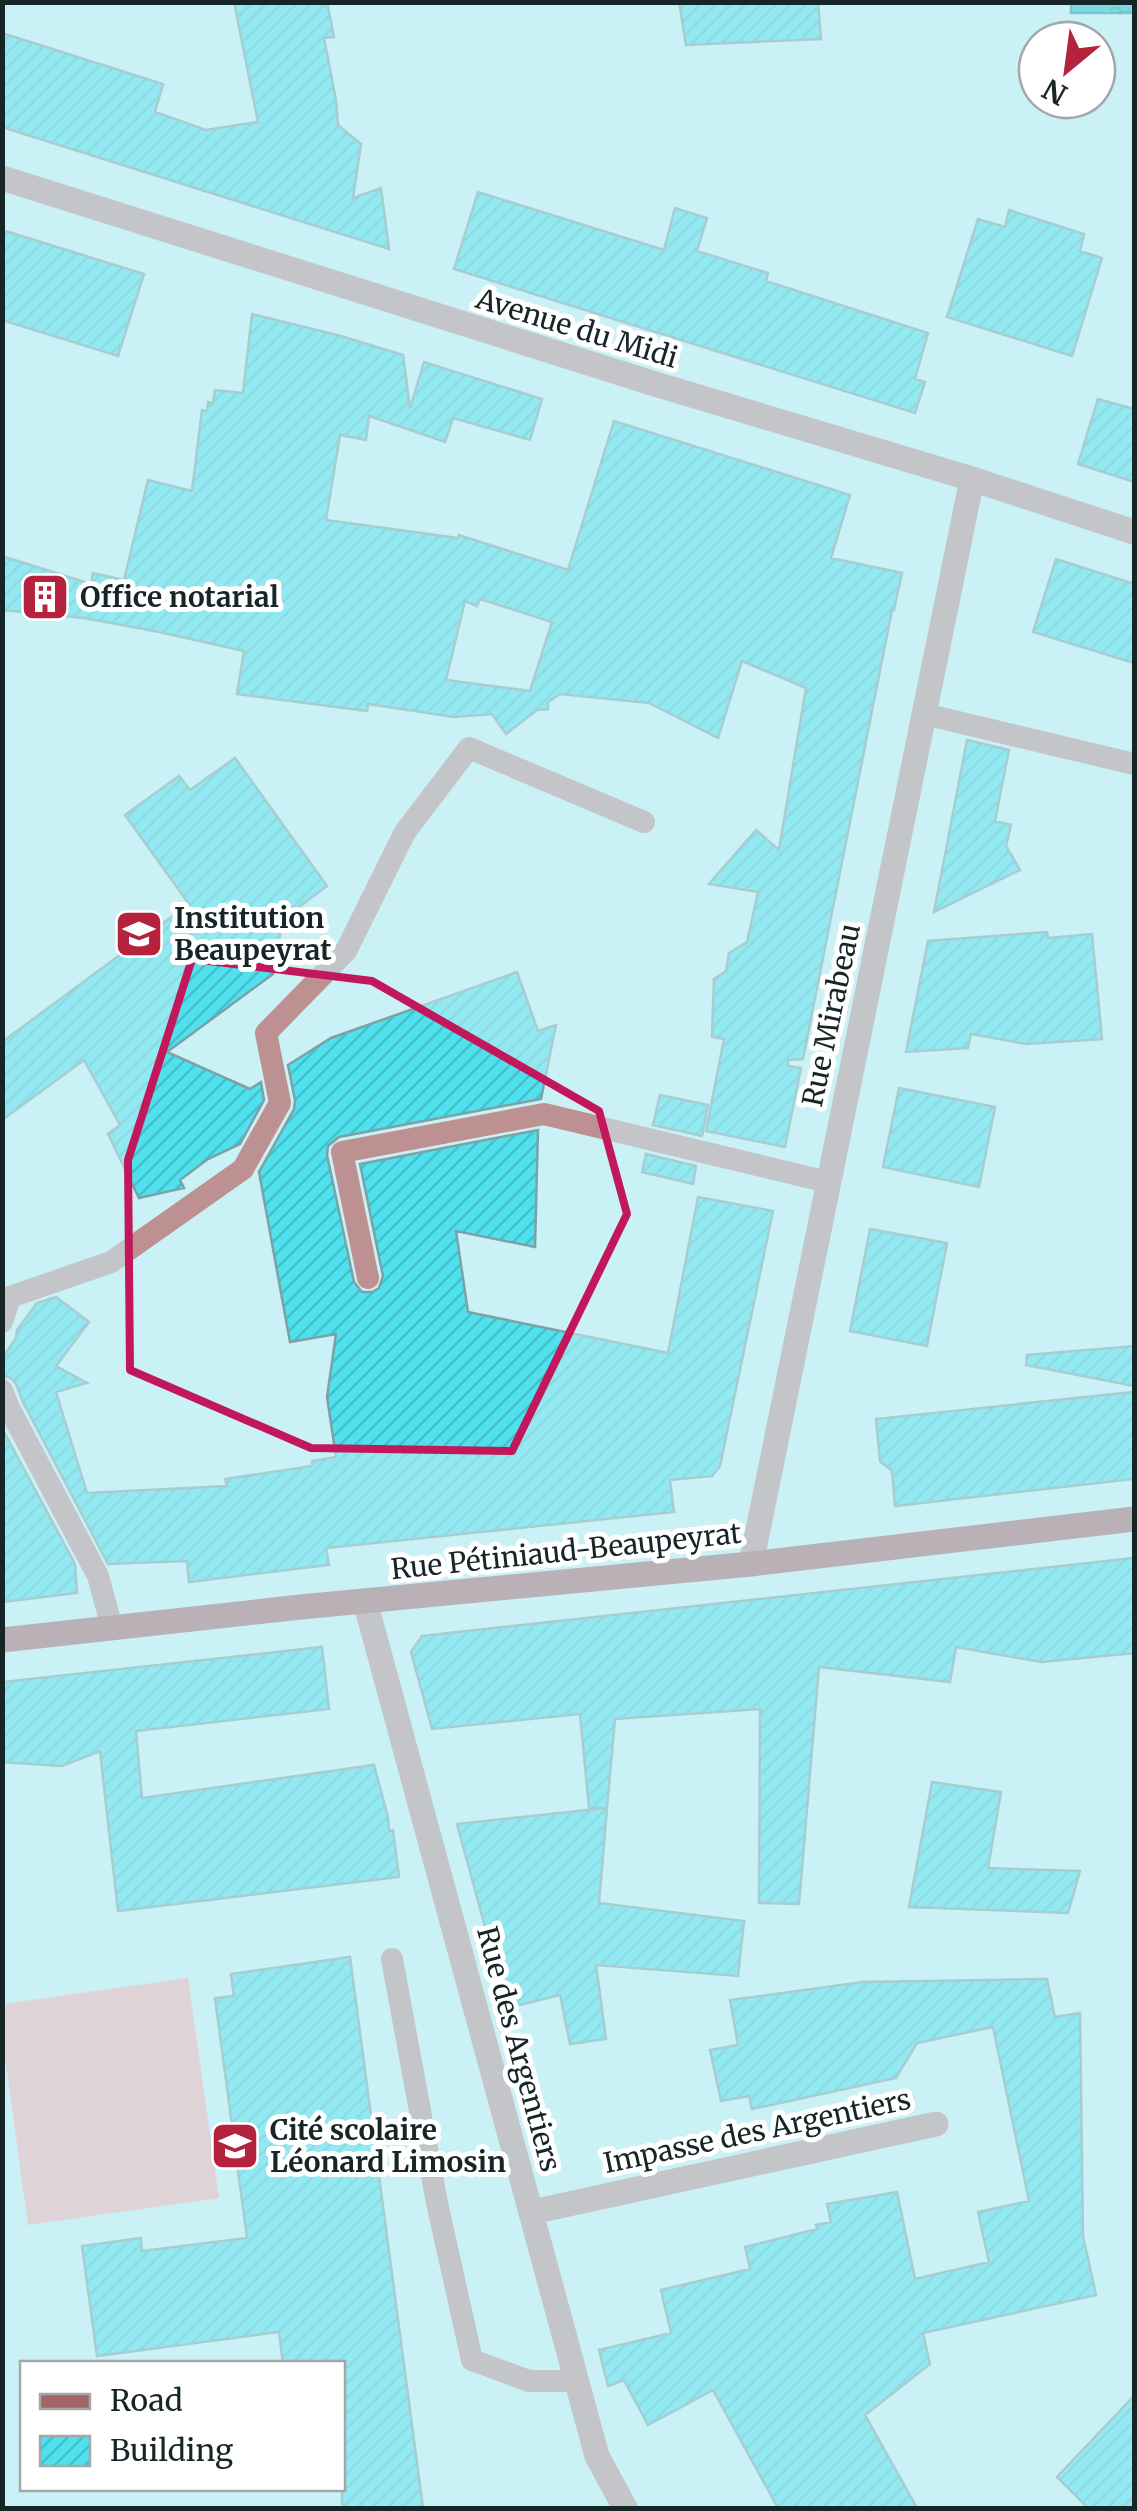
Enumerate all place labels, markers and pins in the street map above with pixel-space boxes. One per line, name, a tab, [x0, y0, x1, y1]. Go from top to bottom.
building icon: Office notarial	[19, 571, 71, 623]
place label: Office notarial	[80, 579, 279, 615]
place label: Institution Beaupeyrat	[174, 900, 332, 968]
school or university icon: Institution Beaupeyrat	[113, 908, 165, 960]
place label: Cité scolaire Léonard Limosin	[270, 2112, 506, 2180]
school or university icon: Cité scolaire Léonard Limosin	[209, 2120, 261, 2172]

